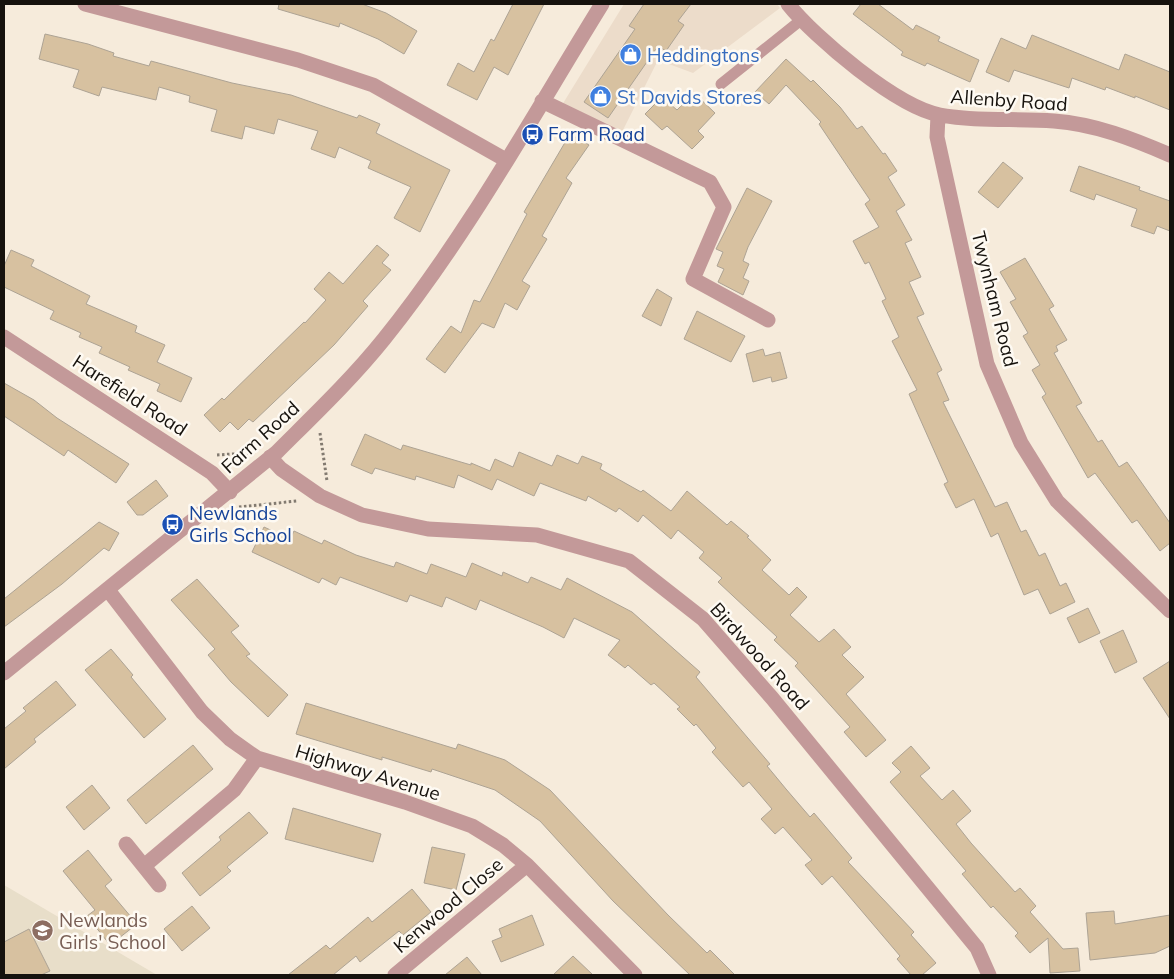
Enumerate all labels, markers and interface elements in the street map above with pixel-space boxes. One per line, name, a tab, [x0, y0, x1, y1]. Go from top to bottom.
shop icon: Heddingtons	[619, 43, 643, 67]
place label: Heddingtons	[647, 43, 760, 67]
street label: Allenby Road	[950, 84, 1068, 116]
shop icon: St Davids Stores	[589, 85, 613, 109]
place label: St Davids Stores	[617, 85, 762, 109]
bus stop icon: Farm Road	[520, 122, 544, 146]
place label: Farm Road	[548, 122, 645, 146]
street label: Twynham Road	[967, 229, 1023, 369]
street label: Harefield Road	[68, 349, 192, 441]
street label: Farm Road	[216, 396, 304, 478]
place label: Newlands Girls School	[189, 501, 292, 547]
bus stop icon: Newlands Girls School	[161, 512, 185, 536]
street label: Birdwood Road	[705, 597, 815, 715]
street label: Highway Avenue	[293, 739, 443, 805]
street label: Kenwood Close	[388, 852, 508, 958]
place label: Newlands Girls' School	[59, 908, 166, 954]
school or university icon: Newlands Girls' School	[31, 919, 55, 943]

